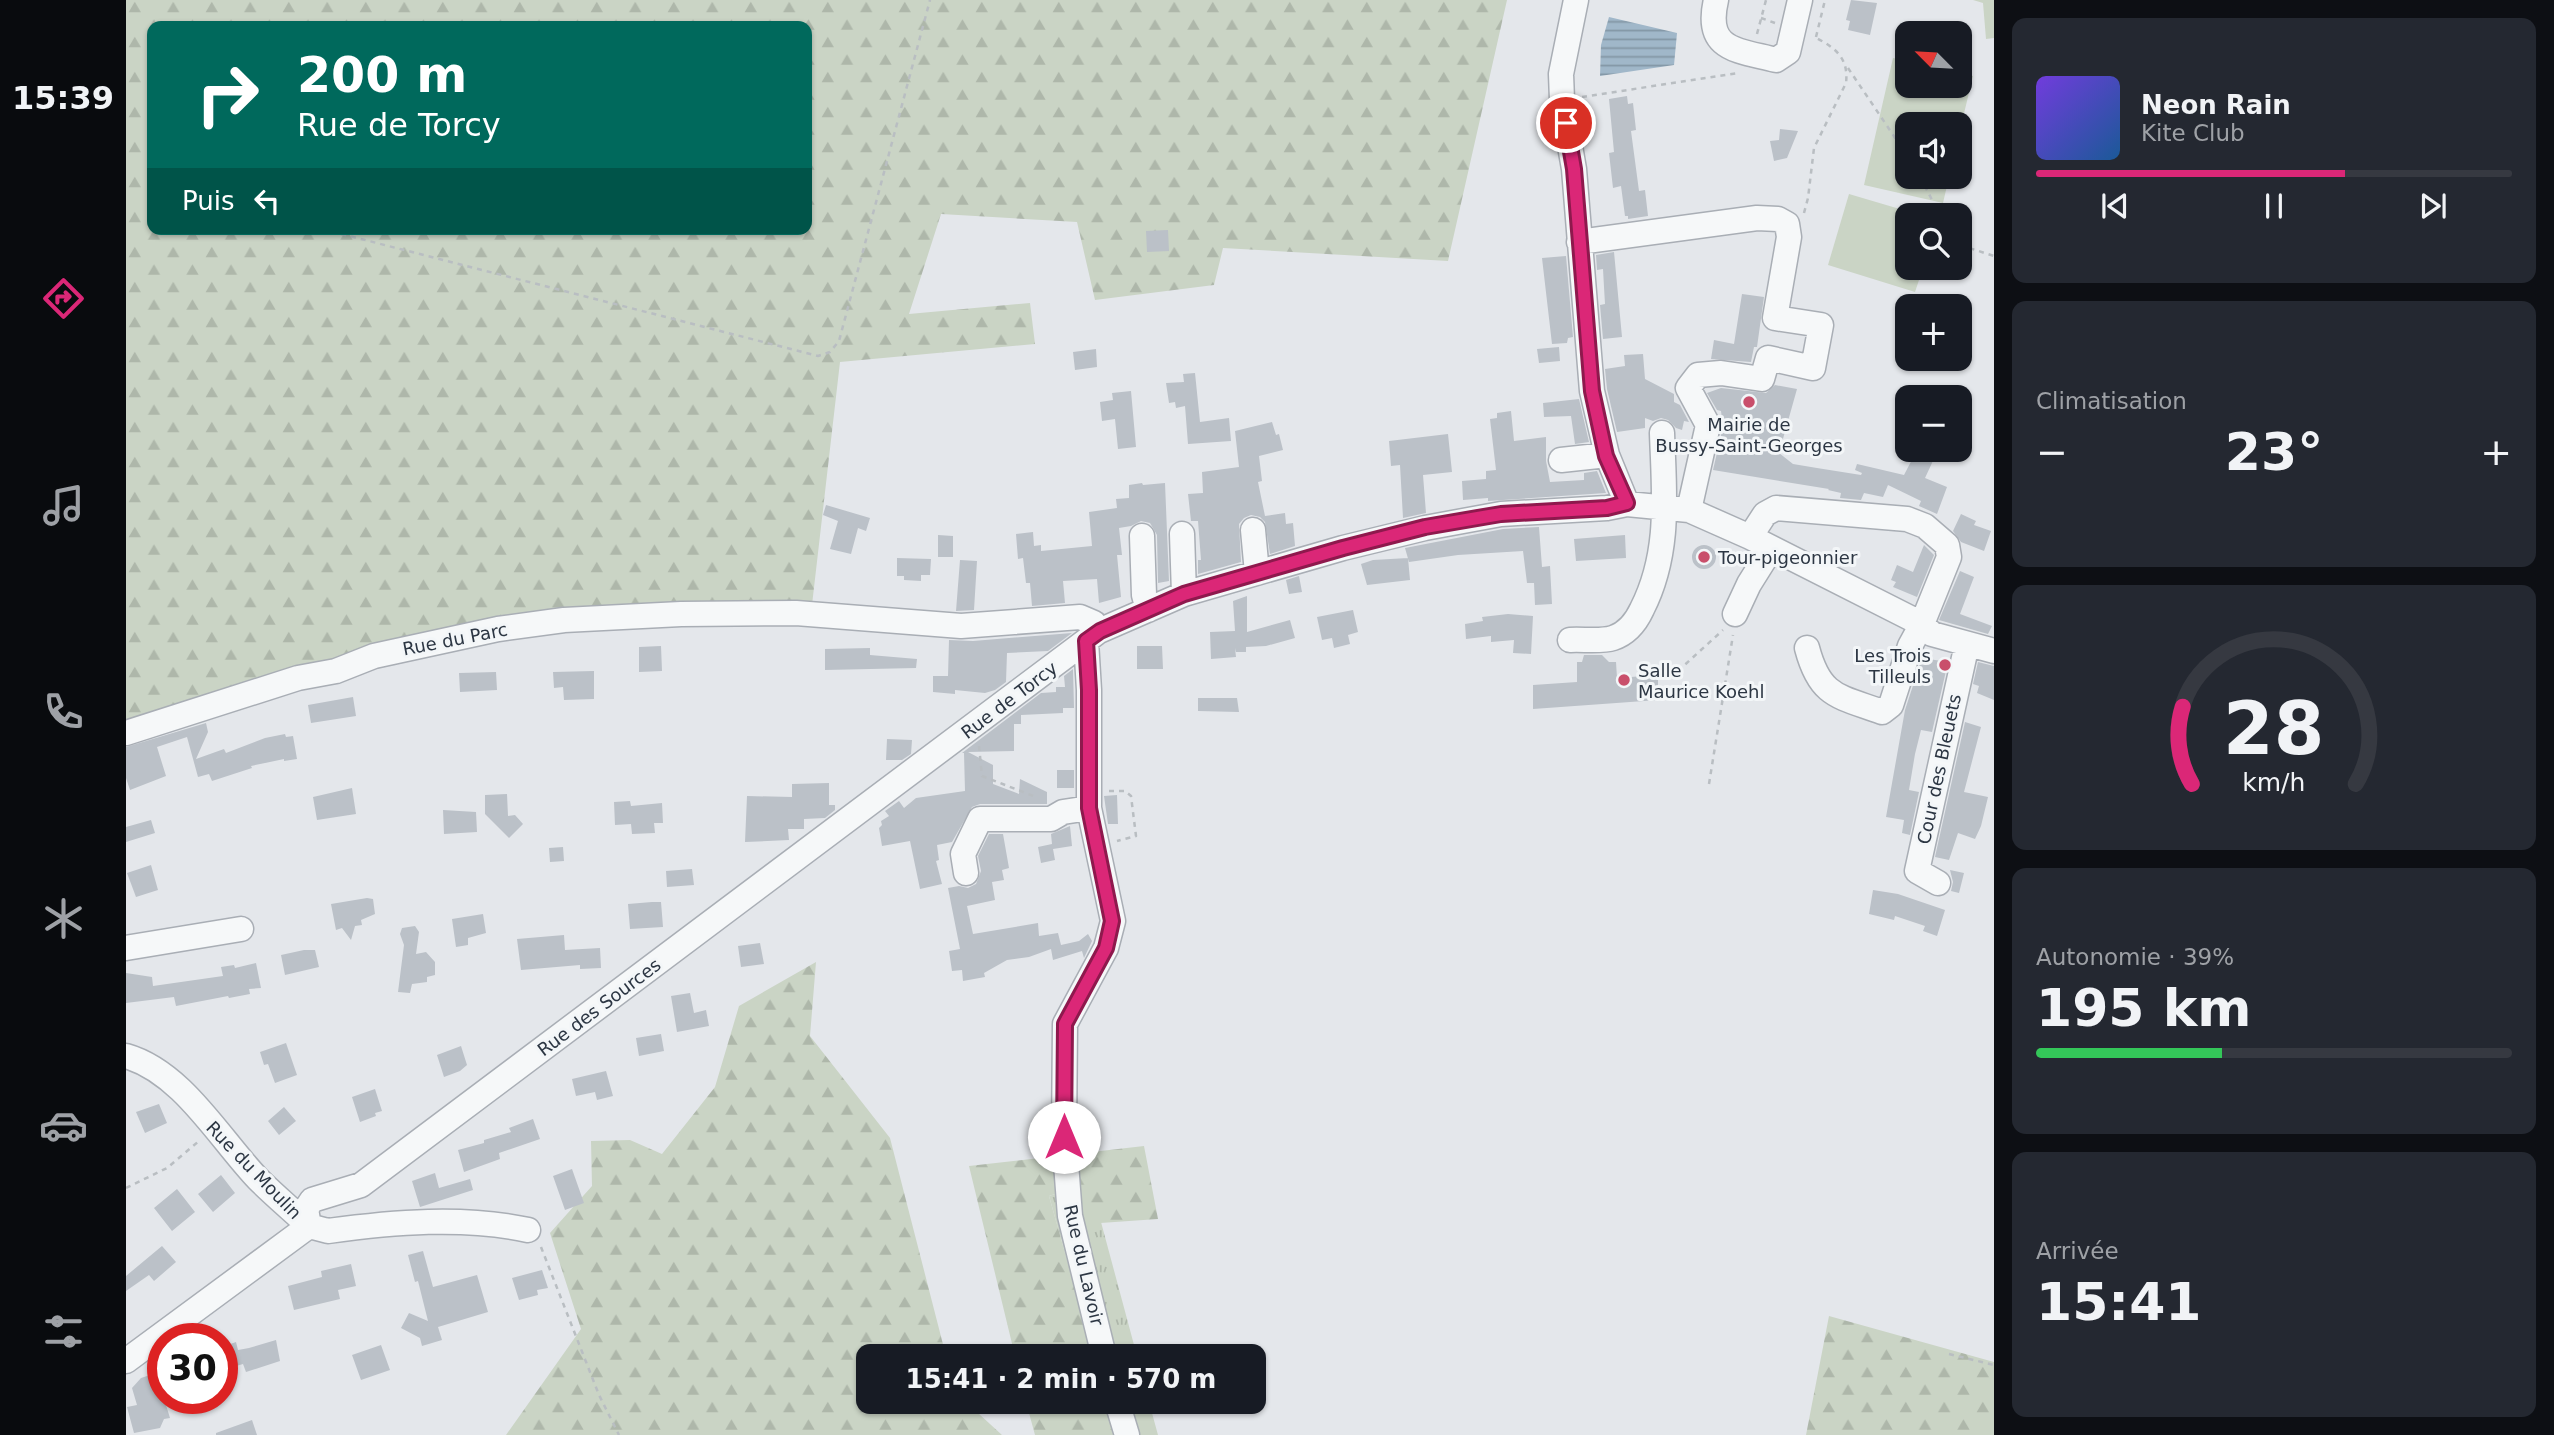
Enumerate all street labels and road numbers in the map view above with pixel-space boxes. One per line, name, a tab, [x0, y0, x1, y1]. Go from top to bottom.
street label: Rue du Parc	[401, 619, 509, 659]
street label: Rue de Torcy	[957, 657, 1061, 743]
street label: Cour des Bleuets	[1913, 692, 1965, 846]
street label: Rue des Sources	[533, 954, 665, 1060]
street label: Rue du Moulin	[202, 1117, 306, 1223]
street label: Rue du Lavoir	[1060, 1202, 1108, 1328]

